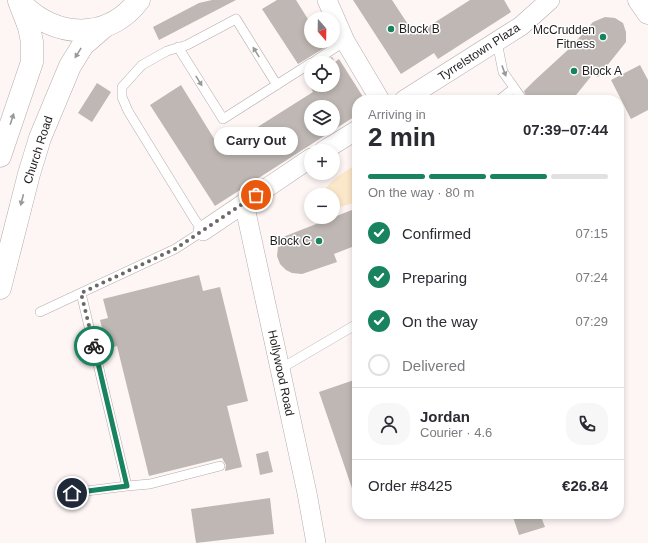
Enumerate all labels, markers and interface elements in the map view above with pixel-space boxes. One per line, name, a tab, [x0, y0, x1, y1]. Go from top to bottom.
north arrow	[304, 12, 340, 48]
map controls	[304, 12, 340, 224]
street label: Tyrrelstown Plaza	[435, 20, 523, 84]
place label: Block B	[399, 22, 440, 36]
place label: McCrudden Fitness	[533, 23, 595, 51]
marker: Block B	[386, 24, 396, 34]
marker: McCrudden Fitness	[598, 32, 608, 42]
one-way arrow	[253, 46, 260, 58]
one-way arrow	[74, 47, 81, 59]
button: locate	[304, 56, 340, 92]
place label: Block A	[582, 64, 622, 78]
one-way arrow	[501, 65, 507, 77]
marker: Block A	[569, 66, 579, 76]
one-way arrow	[195, 75, 202, 86]
button: layers	[304, 100, 340, 136]
text: Arriving in	[368, 107, 426, 122]
one-way arrow	[9, 113, 15, 125]
street label: Church Road	[20, 114, 56, 186]
text: 07:39–07:44	[523, 121, 608, 138]
text: 2 min	[368, 122, 436, 152]
callout: Carry Out	[214, 127, 298, 155]
text: Carry Out	[226, 133, 286, 148]
button: +	[304, 144, 340, 180]
pin	[239, 178, 273, 212]
icon: bag	[245, 184, 267, 206]
text: On the way · 80 m	[368, 185, 474, 200]
button: −	[304, 188, 340, 224]
one-way arrow	[19, 195, 25, 207]
icon: check	[368, 222, 390, 244]
text: Confirmed	[402, 225, 471, 242]
text: 07:15	[575, 226, 608, 241]
place label: Block C	[270, 234, 311, 248]
marker: Block C	[314, 236, 324, 246]
icon: check	[368, 266, 390, 288]
text: Preparing	[402, 269, 467, 286]
text: 07:24	[575, 270, 608, 285]
icon: check	[368, 310, 390, 332]
text: On the way	[402, 313, 478, 330]
text: 07:29	[575, 314, 608, 329]
courier	[74, 326, 114, 366]
street label: Hollywood Road	[265, 329, 297, 417]
icon: bike	[83, 335, 105, 357]
text: Delivered	[402, 357, 465, 374]
button: person	[368, 403, 410, 445]
button: phone	[566, 403, 608, 445]
text: Jordan	[420, 408, 470, 425]
text: Courier · 4.6	[420, 425, 492, 440]
pin	[55, 476, 89, 510]
text: Order #8425	[368, 477, 452, 494]
text: €26.84	[562, 477, 608, 494]
icon: home	[61, 482, 83, 504]

